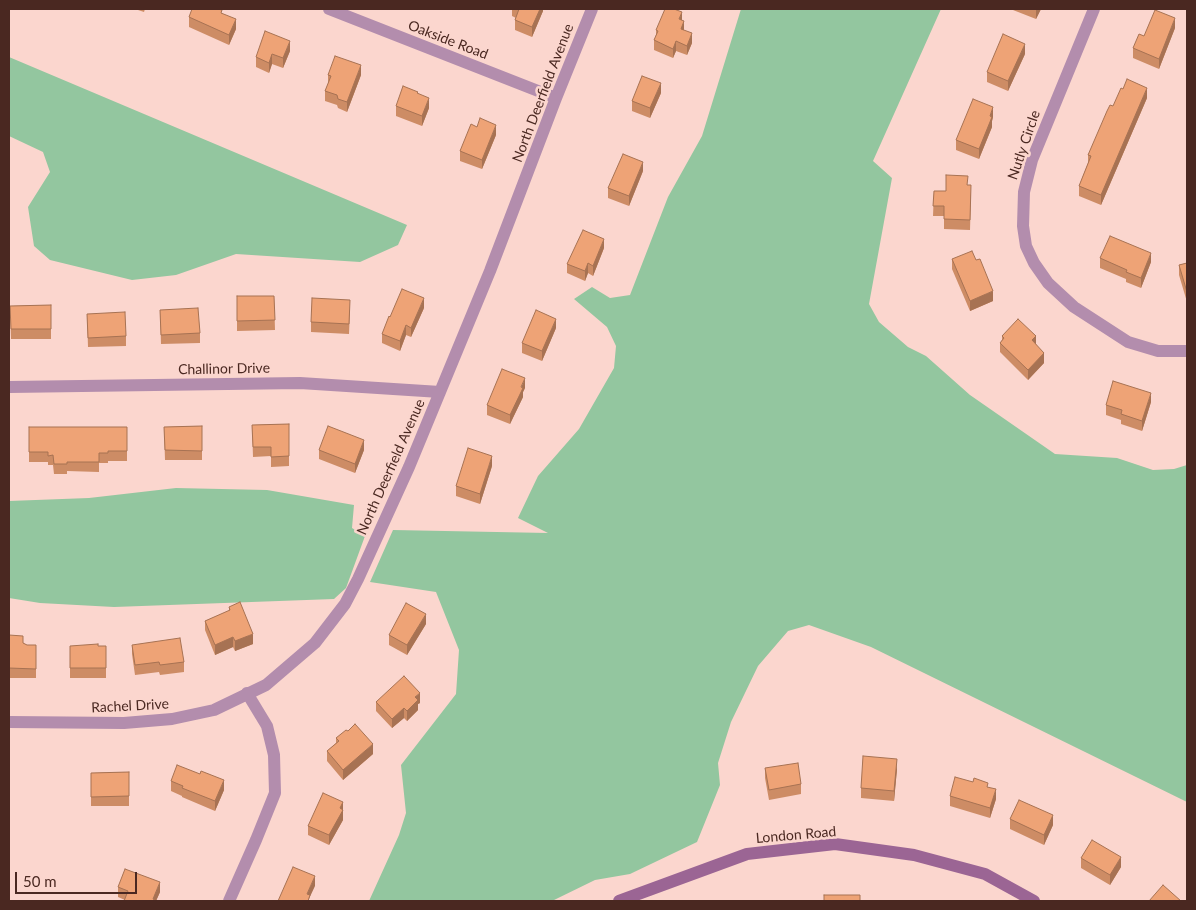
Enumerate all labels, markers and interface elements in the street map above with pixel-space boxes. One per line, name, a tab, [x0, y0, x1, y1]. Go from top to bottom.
street label: Oakside Road	[406, 17, 490, 63]
street label: North Deerfield Avenue	[509, 21, 577, 165]
street label: Nutly Circle	[1004, 108, 1044, 182]
street label: Challinor Drive	[178, 360, 270, 378]
street label: North Deerfield Avenue	[353, 397, 429, 537]
street label: Rachel Drive	[91, 696, 169, 716]
street label: London Road	[755, 823, 837, 847]
scale bar	[18, 862, 140, 894]
text: 50 m	[23, 872, 57, 890]

